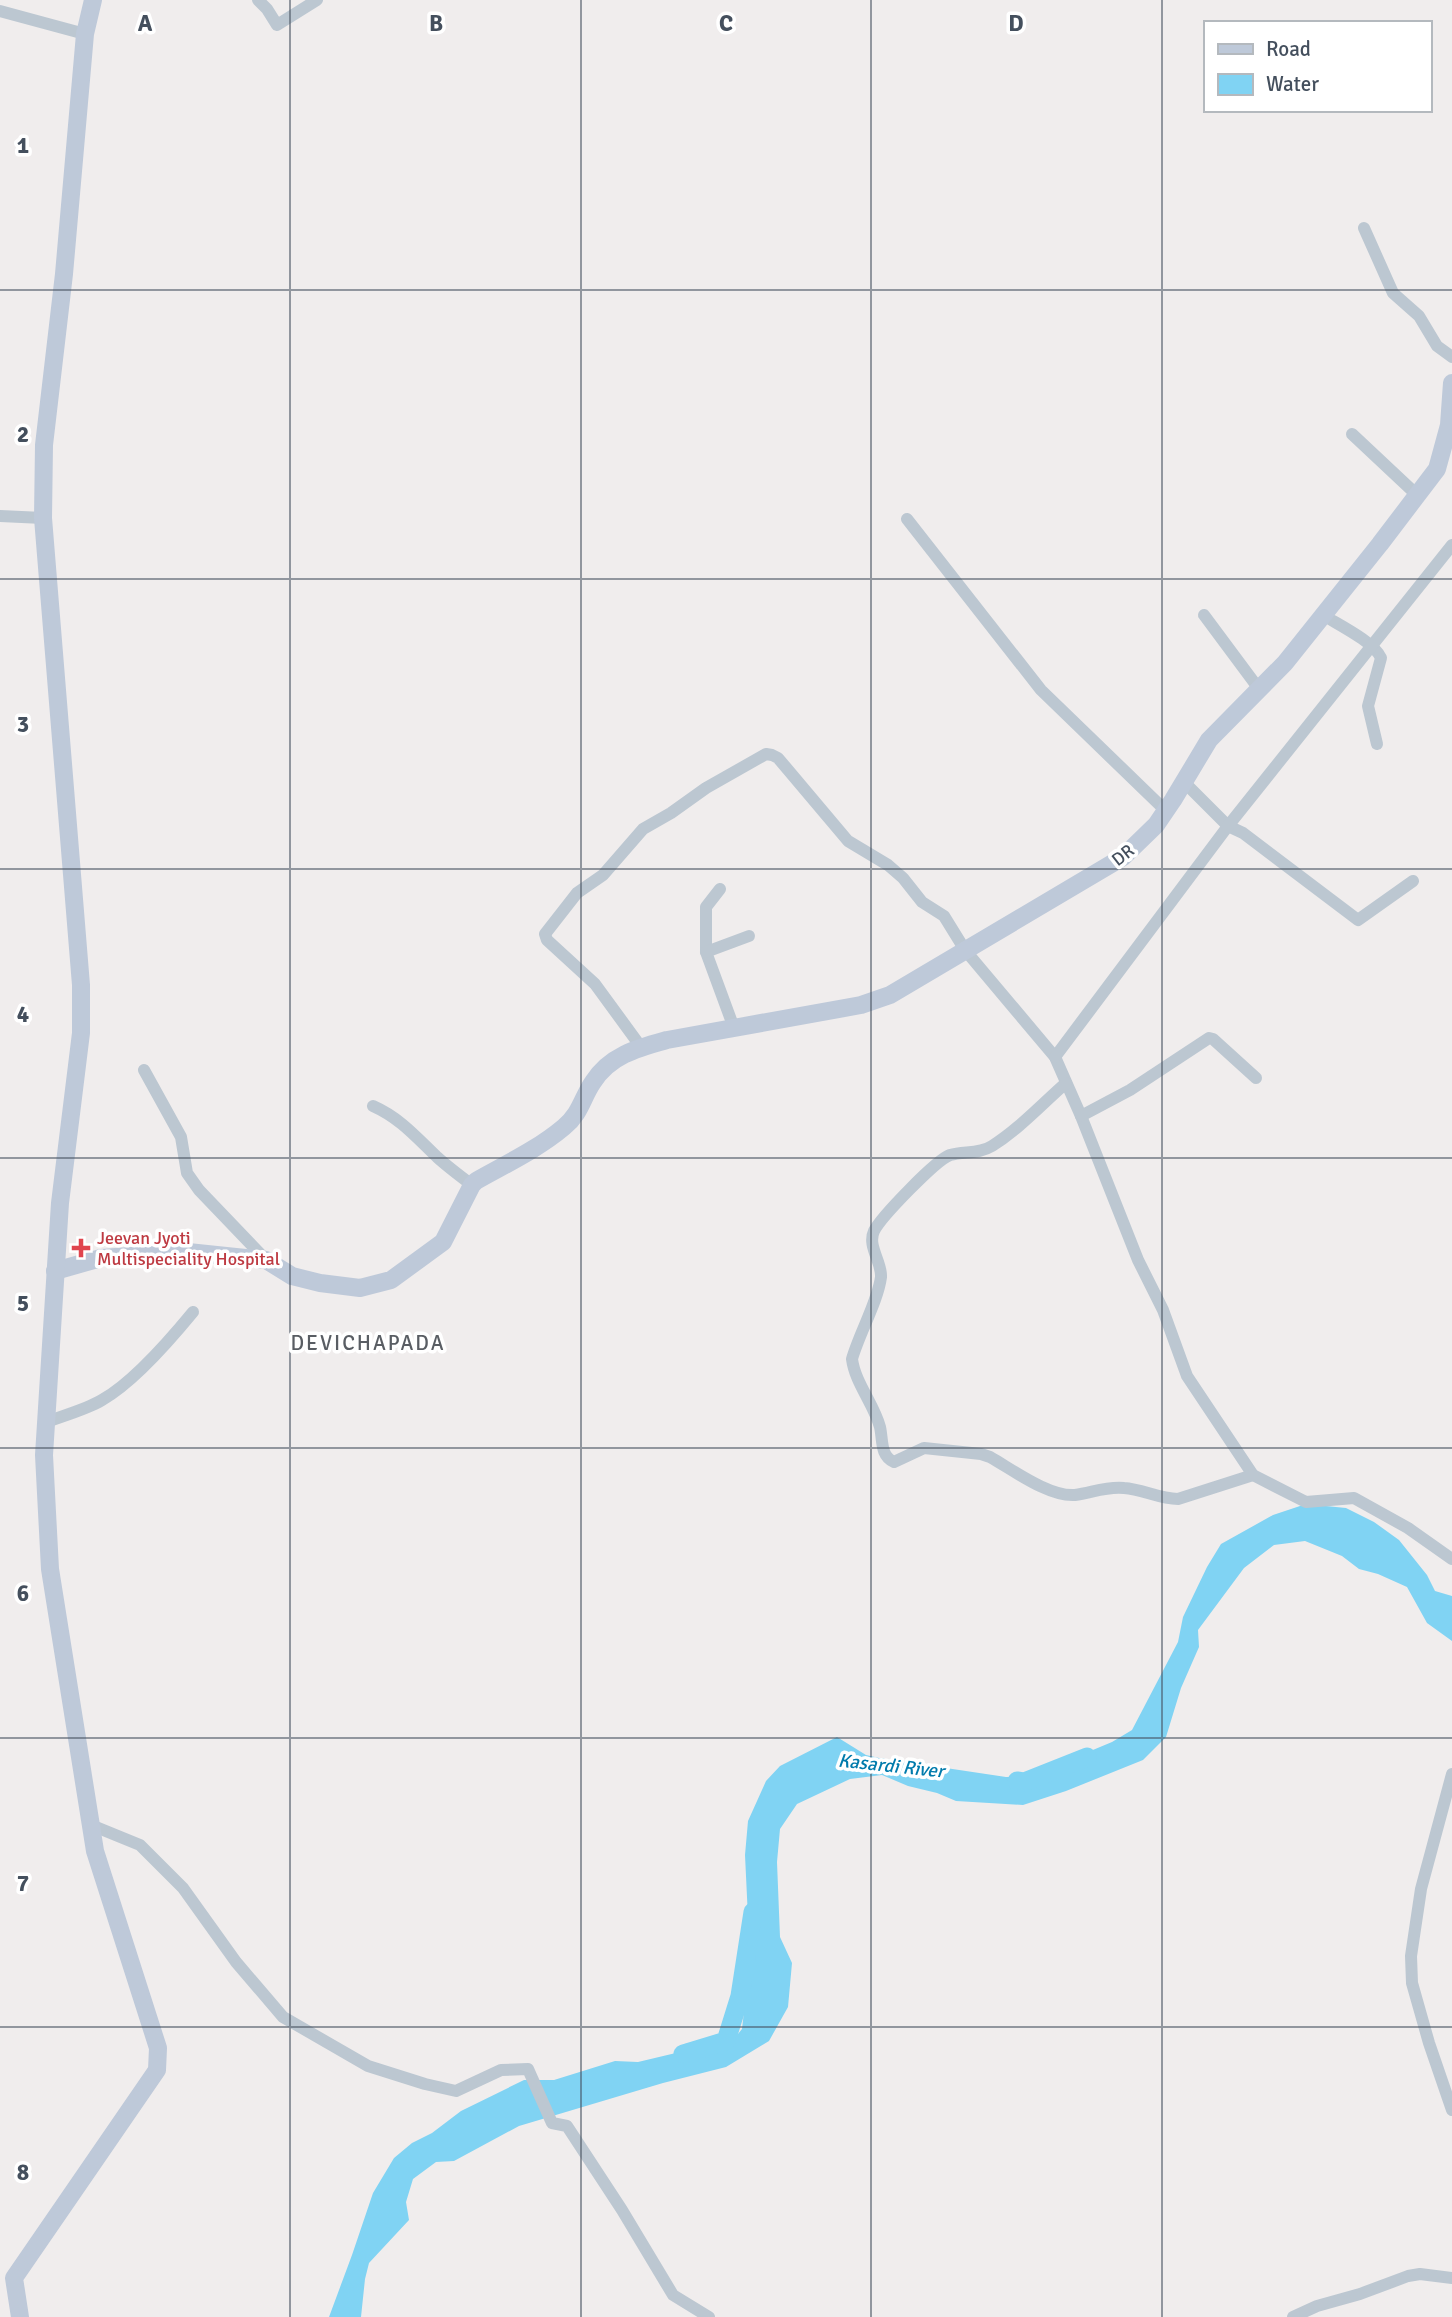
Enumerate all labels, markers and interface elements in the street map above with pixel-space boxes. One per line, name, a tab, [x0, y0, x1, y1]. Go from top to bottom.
text: A	[138, 9, 153, 38]
text: B	[429, 9, 443, 38]
text: C	[719, 9, 733, 38]
text: D	[1008, 9, 1024, 38]
legend	[1204, 21, 1431, 112]
text: Road	[1266, 36, 1311, 62]
text: Water	[1266, 71, 1319, 97]
text: 1	[17, 131, 29, 160]
text: 2	[17, 420, 29, 449]
text: 3	[17, 710, 29, 739]
street label: DR	[1107, 839, 1139, 871]
text: 4	[17, 1000, 29, 1029]
place label: Jeevan Jyoti Multispeciality Hospital	[97, 1227, 280, 1270]
marker: Jeevan Jyoti Multispeciality Hospital	[71, 1238, 91, 1258]
text: 5	[17, 1289, 29, 1318]
district label: DEVICHAPADA	[290, 1330, 446, 1356]
text: 6	[17, 1579, 29, 1608]
water label: Kasardi River	[837, 1749, 948, 1784]
text: 7	[17, 1869, 29, 1898]
text: 8	[17, 2158, 29, 2187]

